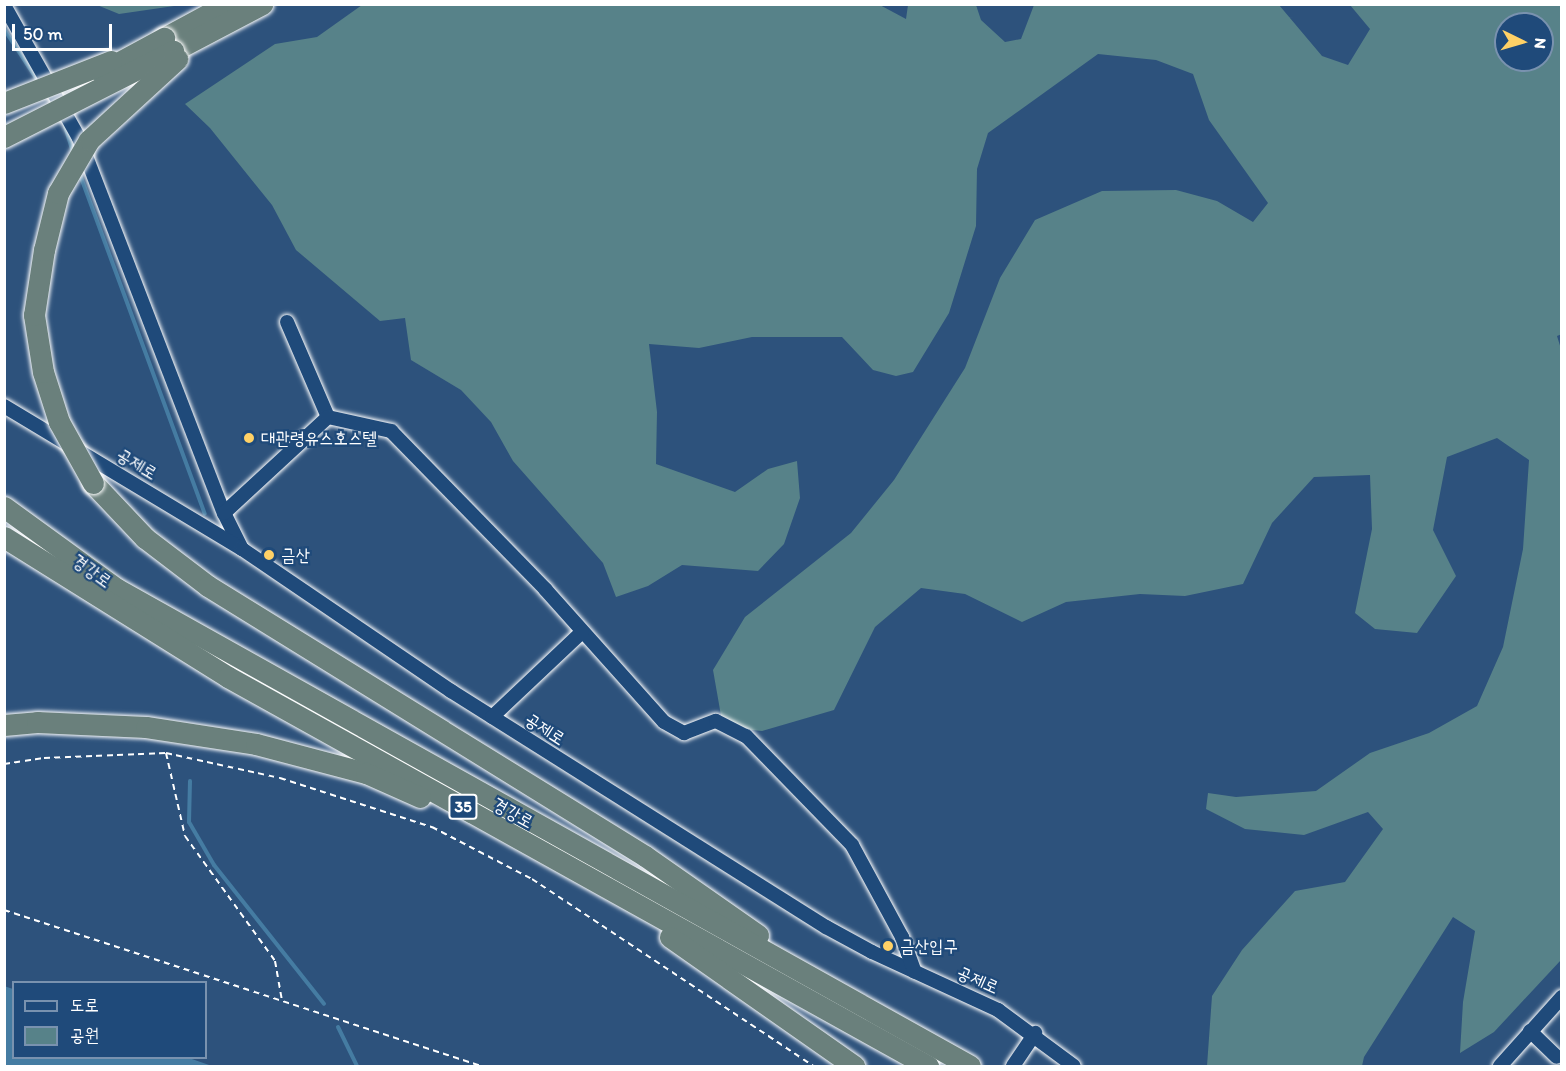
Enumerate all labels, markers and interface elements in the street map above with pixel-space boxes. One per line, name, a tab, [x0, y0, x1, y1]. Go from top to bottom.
scale bar	[15, 12, 116, 50]
north arrow	[1494, 12, 1554, 72]
text: 50 m	[23, 23, 63, 45]
text: N	[1531, 37, 1550, 50]
place label: 대관령유스호스텔	[261, 427, 377, 449]
marker: 대관령유스호스텔	[242, 431, 256, 445]
street label: 공제로	[113, 444, 161, 484]
place label: 금산	[281, 544, 310, 566]
marker: 금산	[262, 548, 276, 562]
street label: 경강로	[68, 549, 116, 593]
street label: 공제로	[521, 708, 569, 750]
street label: 경강로	[489, 793, 537, 833]
road number: 35	[448, 794, 478, 820]
place label: 금산입구	[900, 935, 958, 957]
marker: 금산입구	[881, 939, 895, 953]
street label: 공제로	[954, 961, 1002, 999]
legend	[12, 981, 207, 1059]
text: 도로	[70, 994, 99, 1016]
text: 공원	[70, 1024, 99, 1046]

